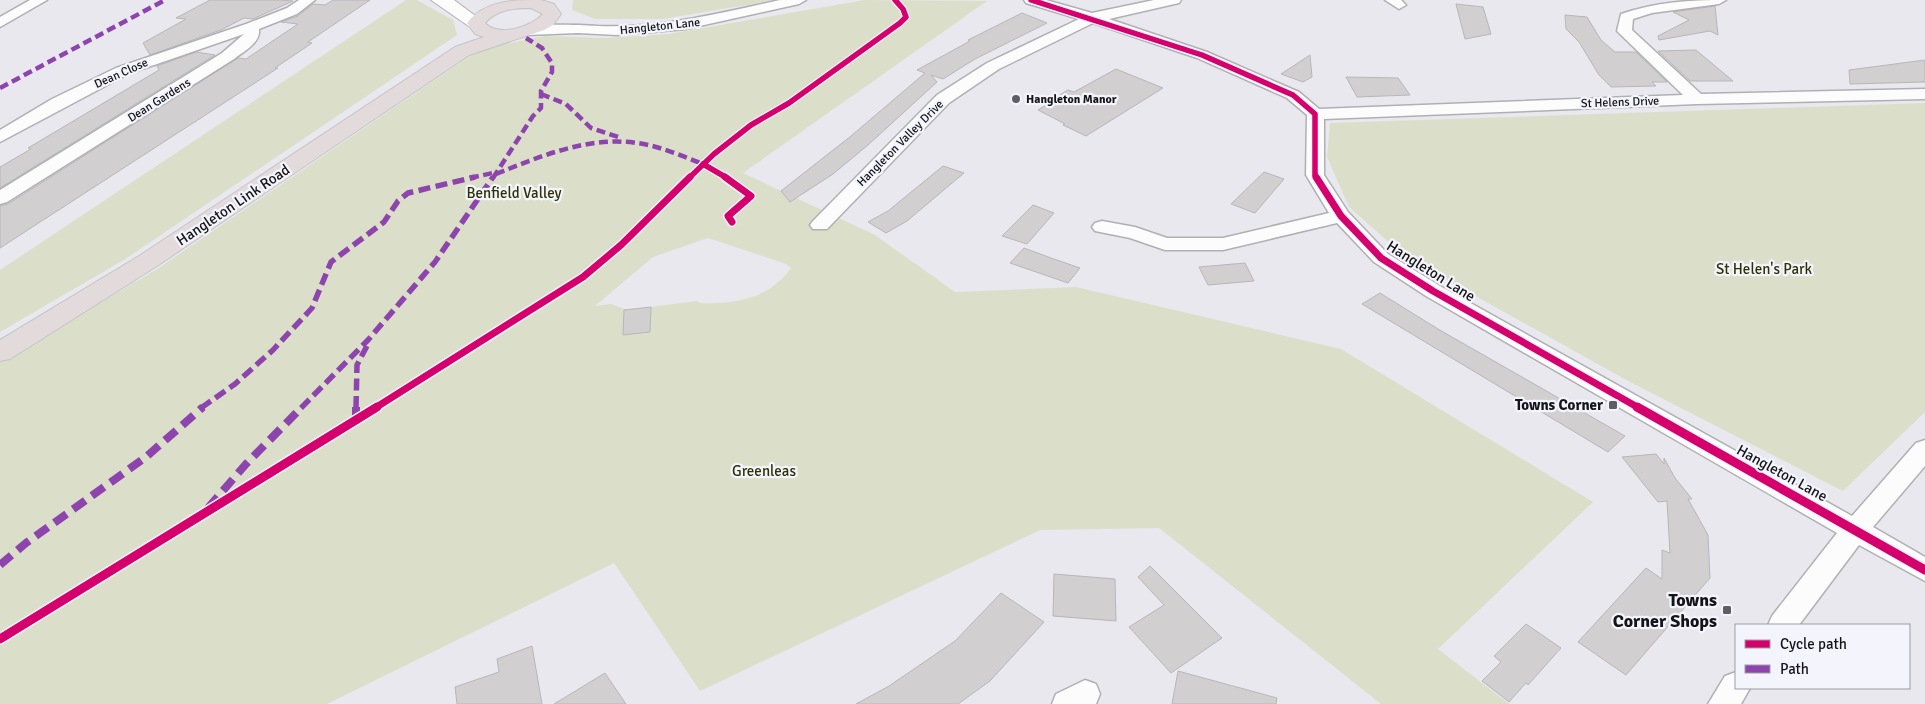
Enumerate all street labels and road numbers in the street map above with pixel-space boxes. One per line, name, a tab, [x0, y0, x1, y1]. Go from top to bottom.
street label: Hangleton Lane	[619, 15, 701, 38]
street label: Dean Close	[92, 55, 150, 92]
street label: Dean Gardens	[125, 75, 193, 126]
street label: St Helens Drive	[1581, 94, 1659, 111]
street label: Hangleton Valley Drive	[854, 97, 947, 190]
street label: Hangleton Link Road	[173, 160, 293, 250]
street label: Hangleton Lane	[1383, 237, 1479, 305]
street label: Hangleton Lane	[1733, 441, 1831, 505]

